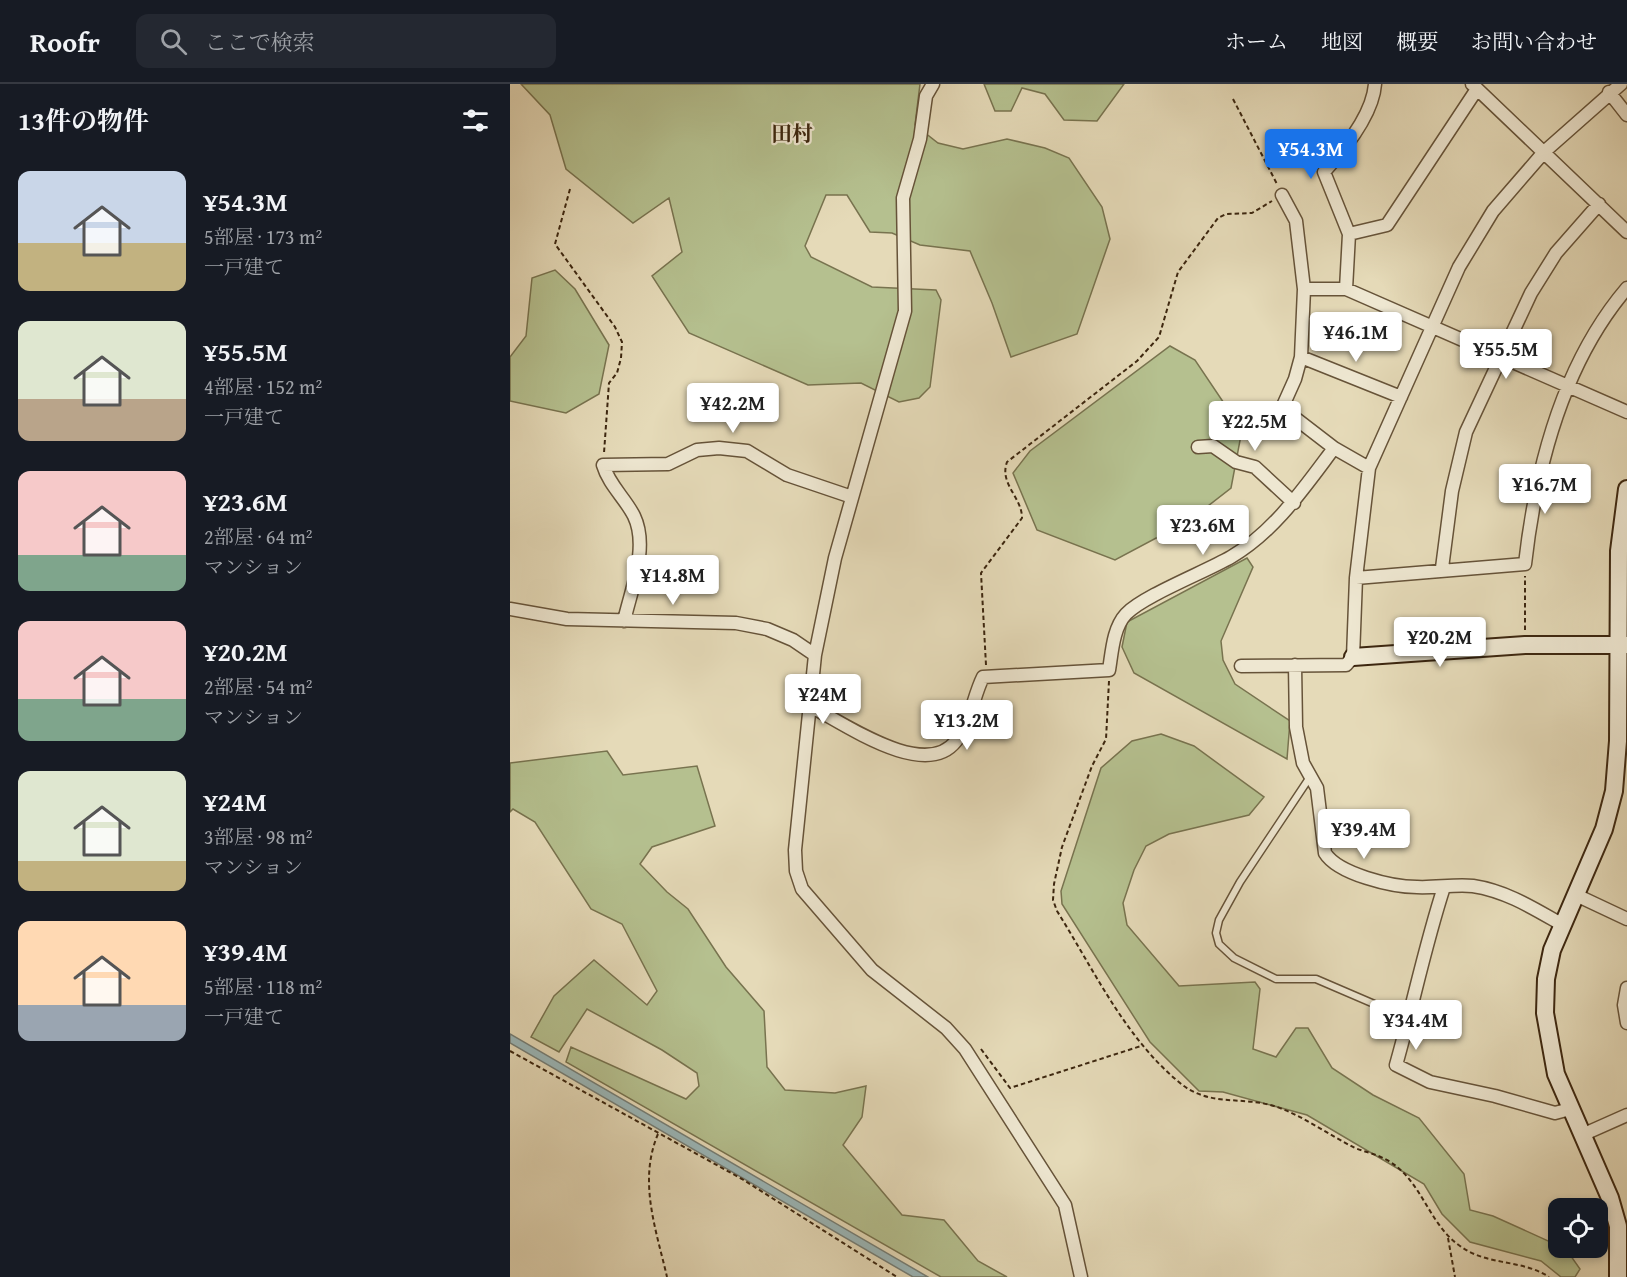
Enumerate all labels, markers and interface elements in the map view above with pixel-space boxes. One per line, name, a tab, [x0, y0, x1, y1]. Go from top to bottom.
search box	[136, 14, 556, 68]
text: Roofr	[30, 21, 100, 62]
icon: search	[157, 25, 190, 58]
text: ここで検索	[205, 26, 315, 58]
text: ホーム	[1225, 26, 1288, 57]
text: 地図	[1321, 26, 1363, 57]
text: 概要	[1396, 26, 1438, 57]
text: お問い合わせ	[1471, 26, 1597, 57]
text: 13件の物件	[18, 101, 149, 140]
icon: filters	[459, 104, 492, 137]
district label: 田村	[771, 118, 813, 149]
pin: ¥54.3M	[1262, 129, 1360, 180]
text: ¥54.3M	[1279, 134, 1343, 163]
text: ¥54.3M	[204, 182, 288, 221]
icon: home	[66, 195, 138, 267]
text: 5部屋 · 173 m²	[204, 222, 322, 251]
text: 一戸建て	[204, 252, 284, 281]
pin: ¥46.1M	[1307, 312, 1405, 363]
text: ¥46.1M	[1324, 317, 1388, 346]
pin: ¥55.5M	[1457, 329, 1555, 380]
text: ¥55.5M	[204, 332, 288, 371]
text: ¥55.5M	[1474, 334, 1538, 363]
icon: home	[66, 345, 138, 417]
text: 4部屋 · 152 m²	[204, 372, 322, 401]
pin: ¥42.2M	[684, 383, 782, 434]
text: ¥42.2M	[701, 388, 765, 417]
pin: ¥22.5M	[1206, 401, 1304, 452]
text: 一戸建て	[204, 402, 284, 431]
text: ¥22.5M	[1223, 406, 1287, 435]
pin: ¥16.7M	[1496, 464, 1594, 515]
text: ¥16.7M	[1513, 469, 1577, 498]
text: ¥23.6M	[204, 482, 288, 521]
icon: home	[66, 495, 138, 567]
pin: ¥23.6M	[1154, 505, 1252, 556]
text: ¥23.6M	[1171, 510, 1235, 539]
text: 2部屋 · 64 m²	[204, 522, 313, 551]
text: マンション	[204, 552, 303, 581]
pin: ¥14.8M	[624, 555, 722, 606]
text: ¥14.8M	[641, 560, 705, 589]
pin: ¥20.2M	[1391, 617, 1489, 668]
text: ¥20.2M	[1408, 622, 1472, 651]
text: ¥20.2M	[204, 632, 288, 671]
icon: home	[66, 645, 138, 717]
text: 2部屋 · 54 m²	[204, 672, 313, 701]
pin: ¥24M	[787, 674, 859, 725]
text: ¥24M	[799, 679, 847, 708]
pin: ¥13.2M	[918, 700, 1016, 751]
text: マンション	[204, 702, 303, 731]
text: ¥13.2M	[935, 705, 999, 734]
text: ¥24M	[204, 782, 267, 821]
icon: home	[66, 795, 138, 867]
pin: ¥39.4M	[1315, 809, 1413, 860]
text: ¥39.4M	[1332, 814, 1396, 843]
text: 3部屋 · 98 m²	[204, 822, 313, 851]
text: マンション	[204, 852, 303, 881]
text: ¥39.4M	[204, 932, 288, 971]
icon: home	[66, 945, 138, 1017]
text: 5部屋 · 118 m²	[204, 972, 322, 1001]
pin: ¥34.4M	[1367, 1000, 1465, 1051]
text: 一戸建て	[204, 1002, 284, 1031]
text: ¥34.4M	[1384, 1005, 1448, 1034]
map controls	[1548, 1198, 1608, 1258]
button: locate	[1548, 1198, 1608, 1258]

